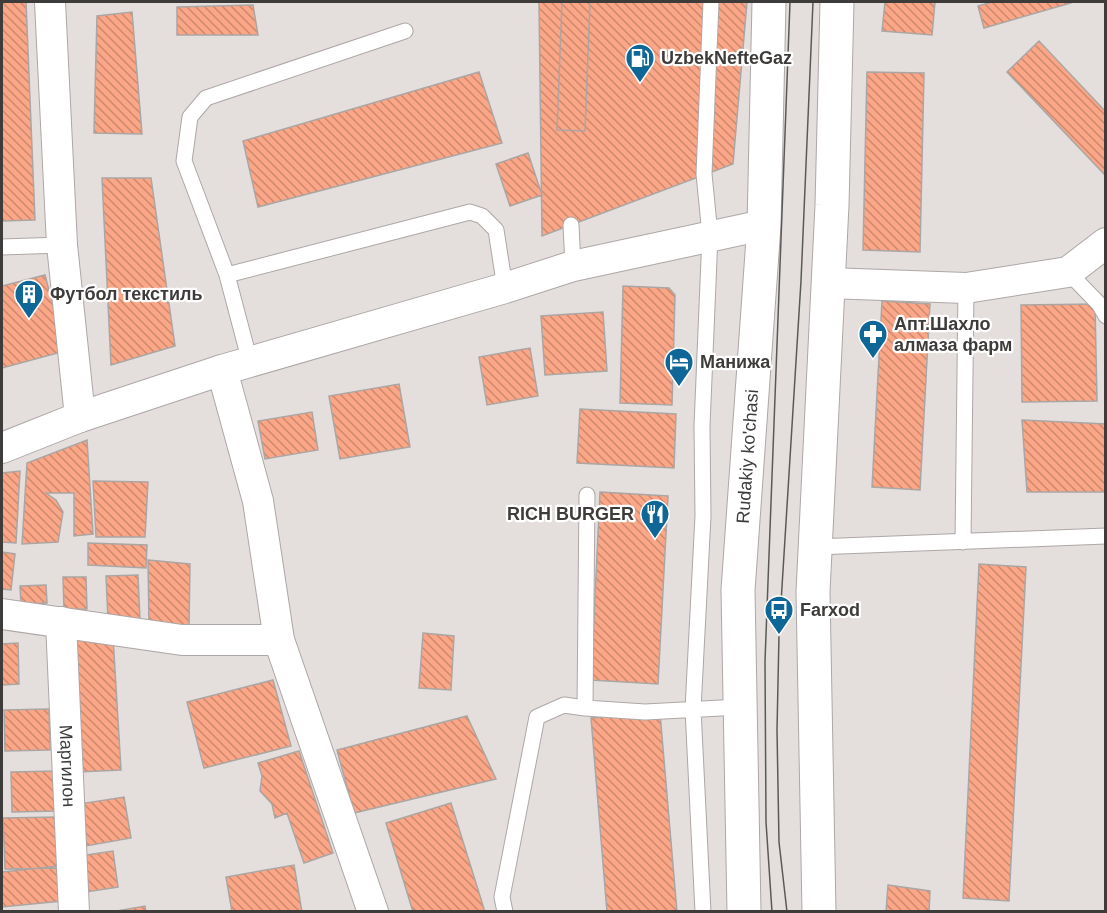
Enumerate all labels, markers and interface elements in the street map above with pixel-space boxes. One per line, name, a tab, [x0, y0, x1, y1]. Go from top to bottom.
fuel station icon: UzbekNefteGaz	[624, 42, 656, 84]
place label: UzbekNefteGaz	[661, 48, 792, 68]
building icon: Футбол текстиль	[13, 278, 45, 320]
place label: Футбол текстиль	[50, 284, 203, 304]
place label: Апт.Шахло алмаза фарм	[894, 314, 1012, 355]
pharmacy icon: Апт.Шахло алмаза фарм	[857, 318, 889, 360]
hotel icon: Манижа	[663, 346, 695, 388]
place label: Манижа	[700, 352, 771, 372]
street label: Rudakiy ko'chasi	[733, 389, 762, 524]
restaurant icon: RICH BURGER	[639, 498, 671, 540]
place label: RICH BURGER	[507, 504, 634, 524]
bus stop icon: Farxod	[763, 594, 795, 636]
place label: Farxod	[800, 600, 860, 620]
street label: Маргилон	[56, 724, 79, 808]

